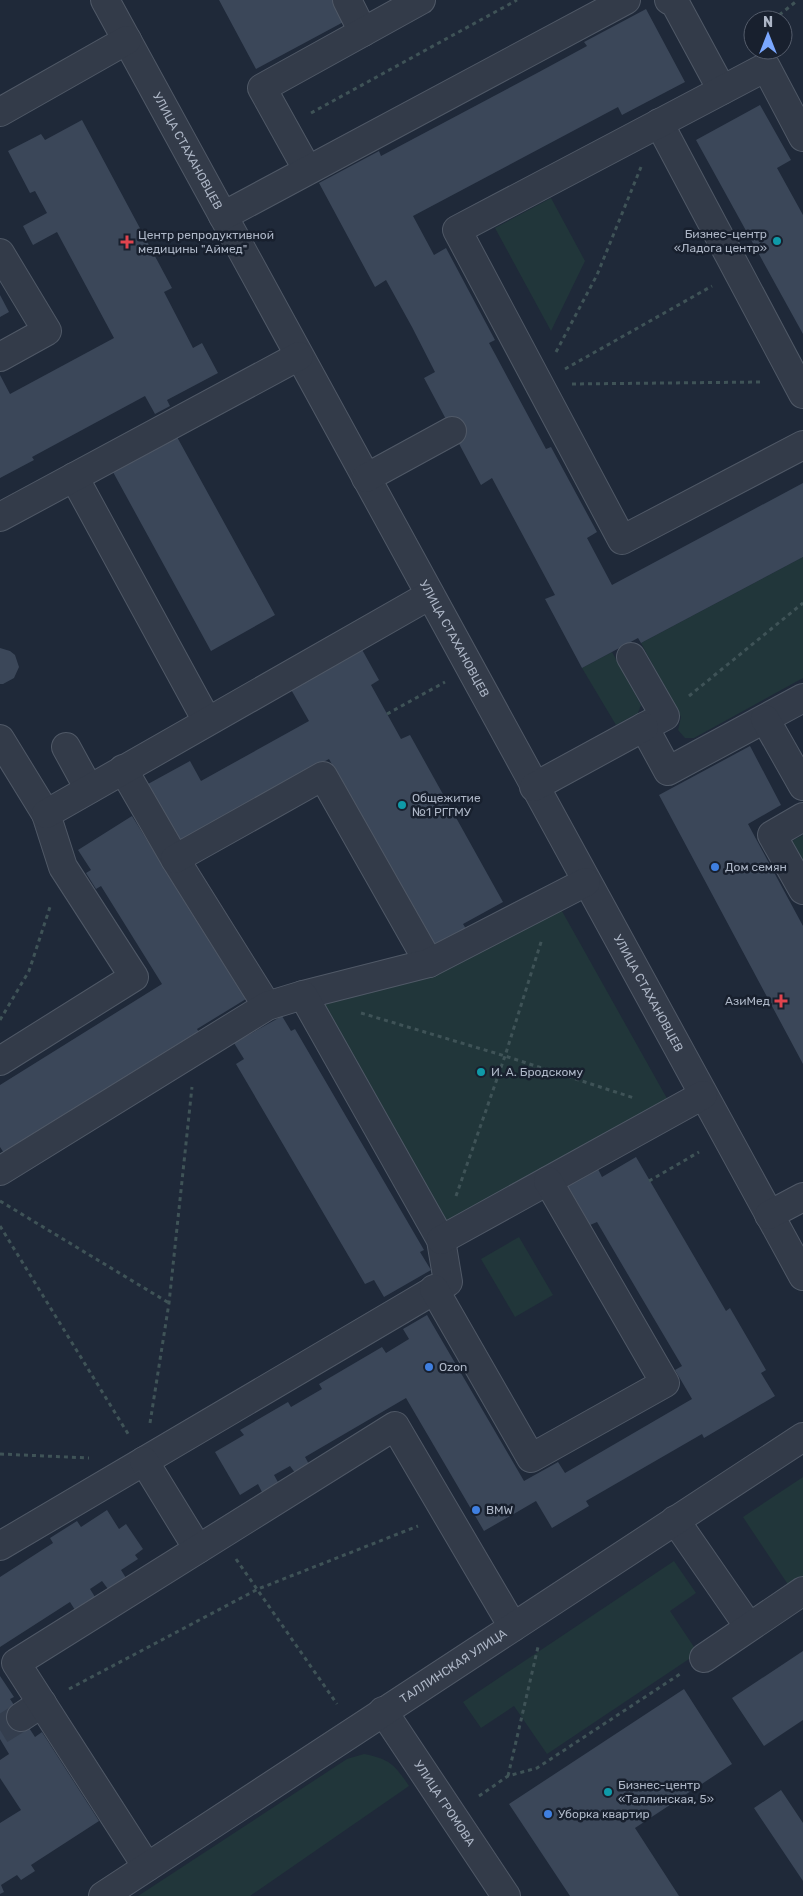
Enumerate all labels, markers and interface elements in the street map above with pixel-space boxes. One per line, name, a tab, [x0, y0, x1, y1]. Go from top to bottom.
north arrow	[743, 10, 793, 60]
text: N	[763, 14, 773, 31]
street label: УЛИЦА СТАХАНОВЦЕВ	[150, 90, 225, 212]
place label: Бизнес-центр «Ладога центр»	[674, 227, 767, 255]
place label: Центр репродуктивной медицины "Аймед"	[138, 228, 274, 256]
marker: Центр репродуктивной медицины "Аймед"	[120, 235, 134, 249]
marker: Бизнес-центр «Ладога центр»	[771, 235, 783, 247]
street label: УЛИЦА СТАХАНОВЦЕВ	[417, 578, 492, 700]
place label: Общежитие №1 РГГМУ	[412, 791, 481, 819]
marker: Общежитие №1 РГГМУ	[396, 799, 408, 811]
place label: Дом семян	[725, 860, 787, 874]
marker: Дом семян	[709, 861, 721, 873]
street label: УЛИЦА СТАХАНОВЦЕВ	[611, 932, 686, 1054]
place label: АзиМед	[725, 994, 770, 1008]
marker: АзиМед	[774, 994, 788, 1008]
place label: И. А. Бродскому	[491, 1065, 584, 1079]
marker: И. А. Бродскому	[475, 1066, 487, 1078]
place label: Ozon	[439, 1360, 467, 1374]
marker: Ozon	[423, 1361, 435, 1373]
place label: BMW	[486, 1503, 514, 1517]
marker: BMW	[470, 1504, 482, 1516]
street label: ТАЛЛИНСКАЯ УЛИЦА	[397, 1626, 509, 1706]
street label: УЛИЦА ГРОМОВА	[411, 1758, 478, 1849]
place label: Бизнес-центр «Таллинская, 5»	[618, 1778, 714, 1806]
marker: Бизнес-центр «Таллинская, 5»	[602, 1786, 614, 1798]
place label: Уборка квартир	[558, 1807, 650, 1821]
marker: Уборка квартир	[542, 1808, 554, 1820]

